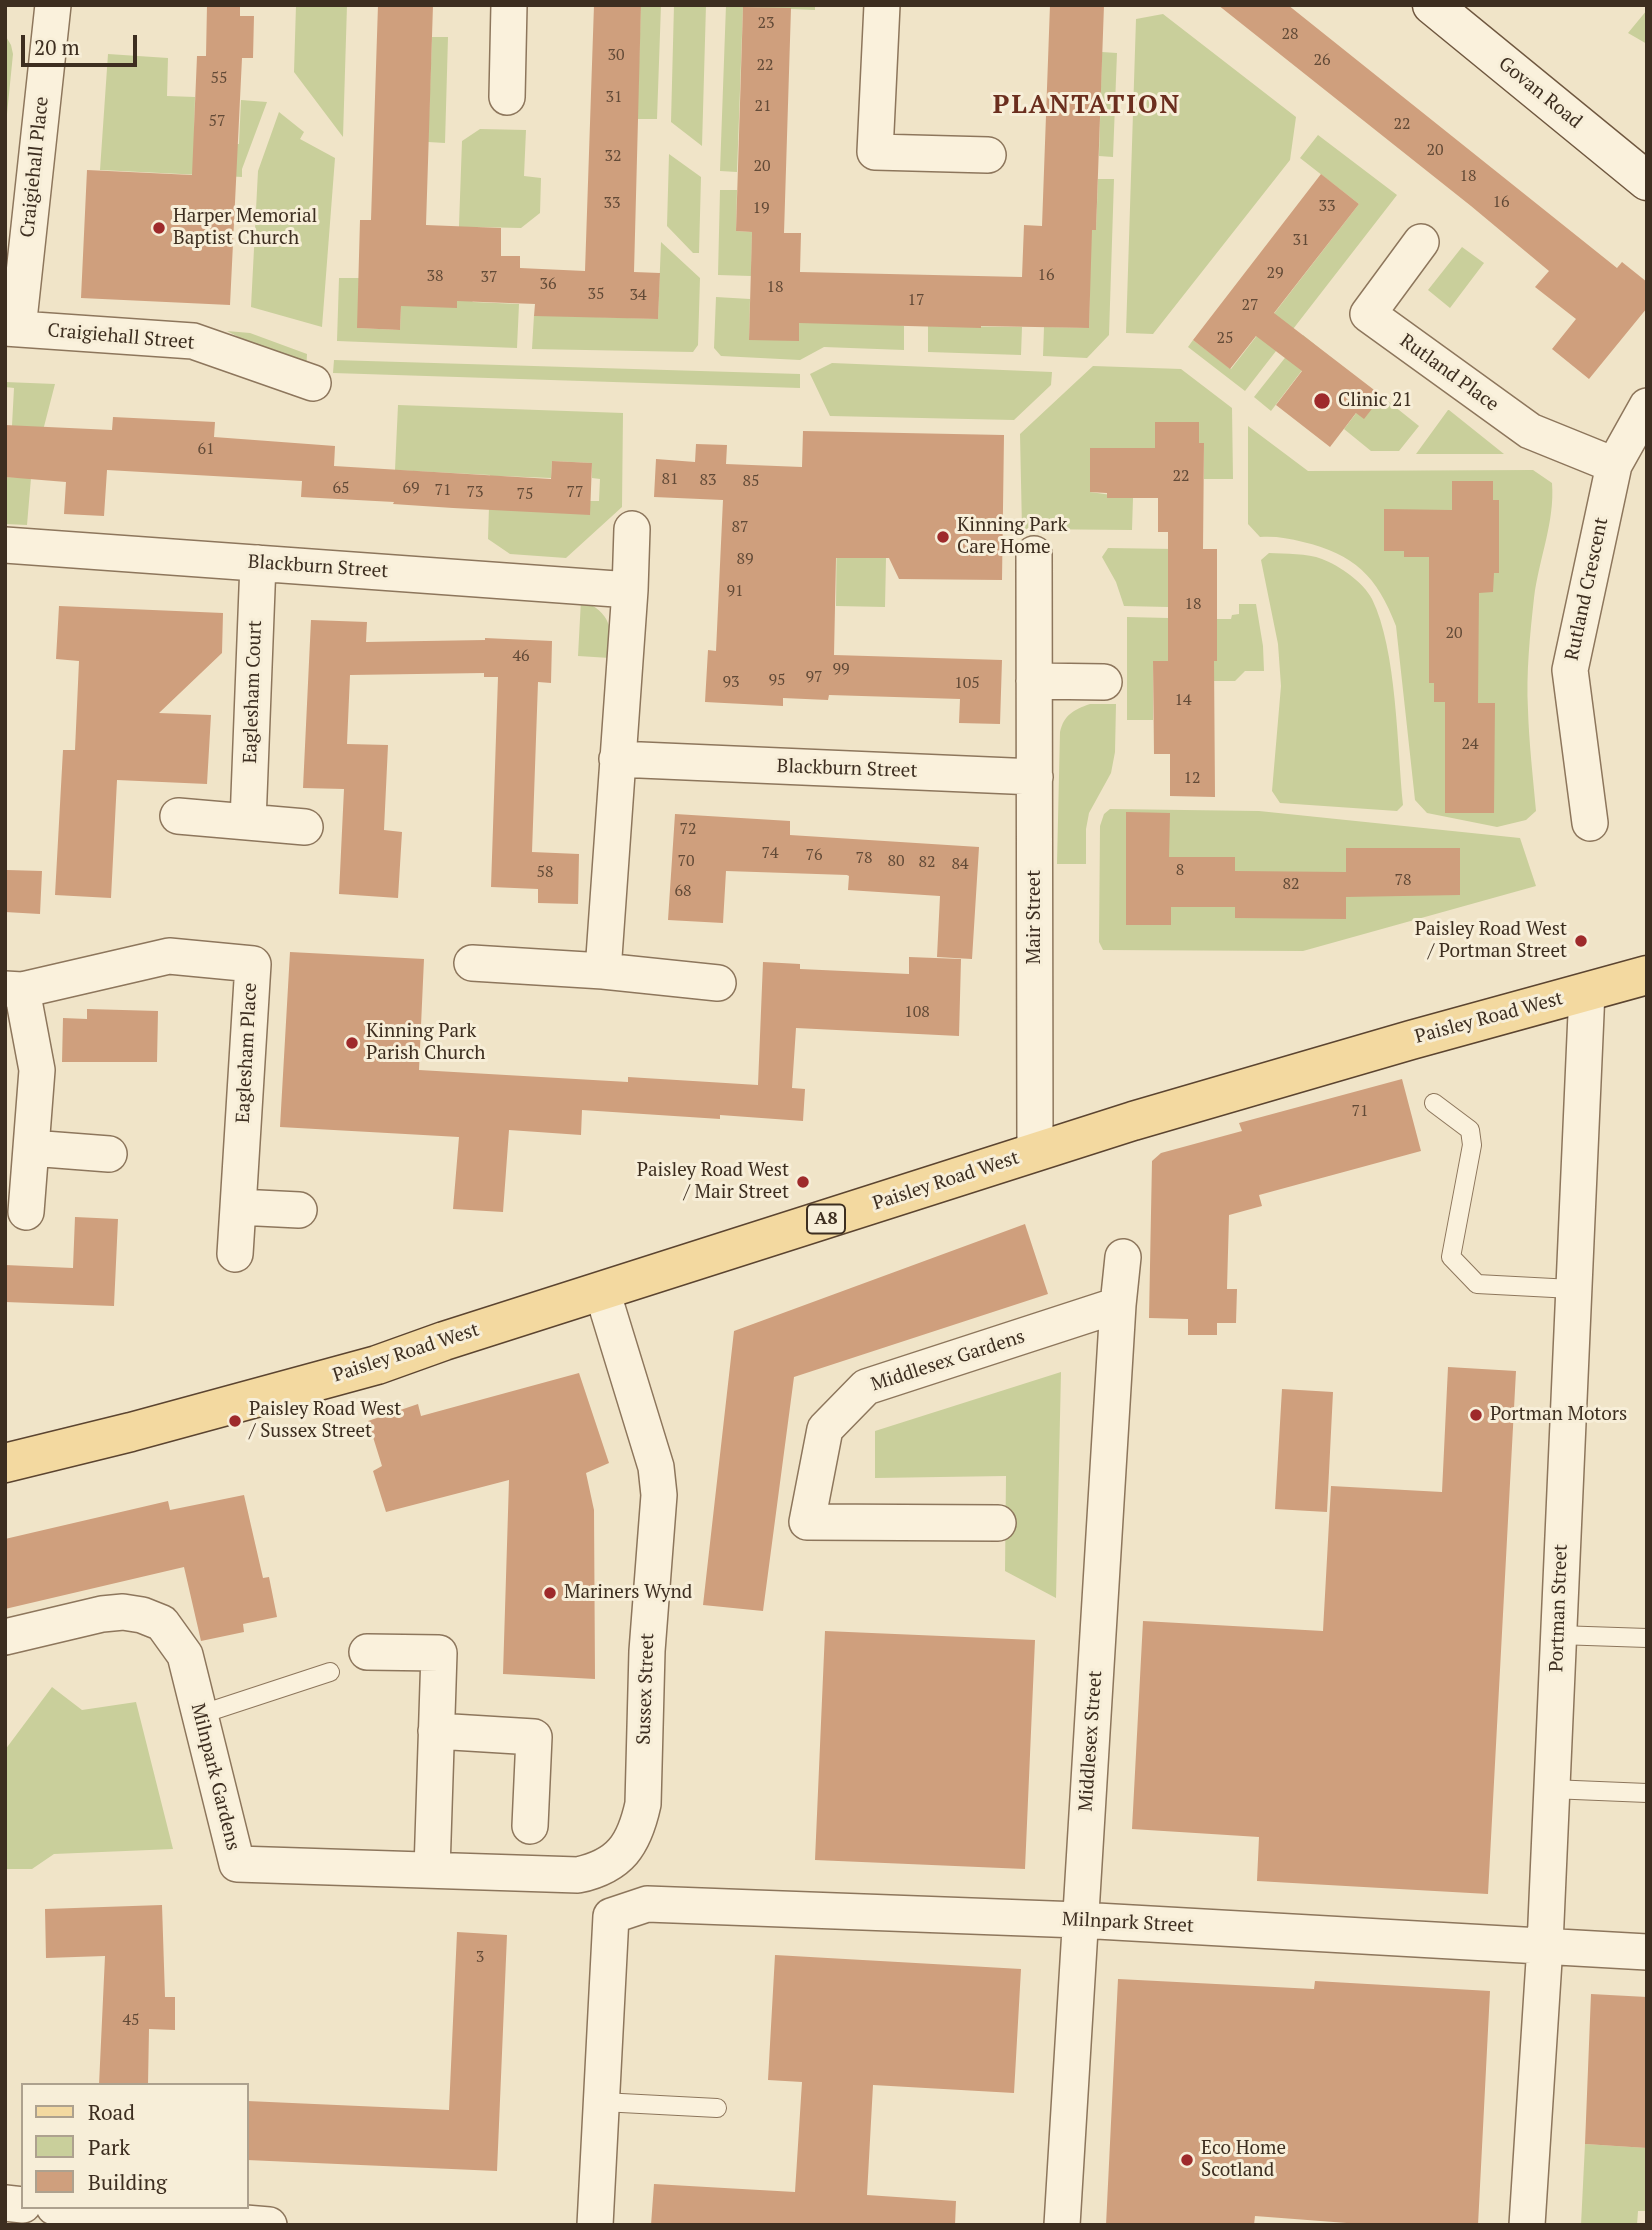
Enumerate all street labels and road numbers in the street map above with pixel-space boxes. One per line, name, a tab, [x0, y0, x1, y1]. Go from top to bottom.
street label: Govan Road	[1494, 52, 1586, 134]
street label: Craigiehall Place	[16, 95, 54, 239]
street label: Craigiehall Street	[46, 319, 196, 355]
street label: Rutland Place	[1395, 330, 1503, 416]
street label: Rutland Crescent	[1561, 515, 1613, 663]
street label: Blackburn Street	[247, 551, 389, 583]
street label: Eaglesham Court	[239, 620, 267, 764]
street label: Blackburn Street	[776, 755, 918, 783]
street label: Mair Street	[1024, 870, 1046, 964]
street label: Eaglesham Place	[232, 982, 262, 1124]
street label: Paisley Road West	[1412, 987, 1566, 1049]
street label: Paisley Road West	[870, 1147, 1022, 1215]
road number: A8	[807, 1204, 845, 1234]
street label: Paisley Road West	[330, 1319, 482, 1387]
street label: Middlesex Gardens	[868, 1325, 1028, 1397]
street label: Portman Street	[1545, 1544, 1573, 1672]
street label: Sussex Street	[633, 1633, 659, 1745]
street label: Middlesex Street	[1075, 1670, 1107, 1812]
street label: Milnpark Gardens	[186, 1701, 244, 1853]
street label: Milnpark Street	[1062, 1908, 1194, 1938]

